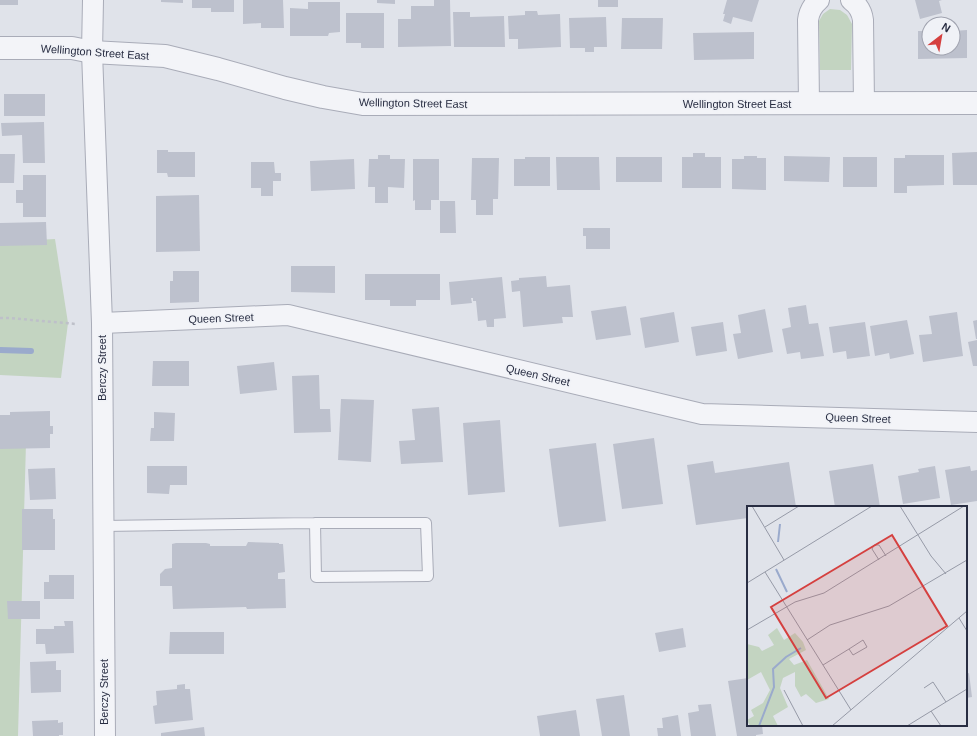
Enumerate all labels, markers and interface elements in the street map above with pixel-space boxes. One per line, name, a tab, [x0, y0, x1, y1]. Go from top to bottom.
north arrow	[921, 16, 961, 56]
text: N	[940, 20, 953, 35]
street label: Wellington Street East	[40, 42, 150, 62]
street label: Wellington Street East	[359, 96, 467, 110]
street label: Wellington Street East	[683, 98, 791, 110]
street label: Queen Street	[188, 311, 254, 325]
street label: Berczy Street	[96, 335, 108, 401]
street label: Queen Street	[505, 362, 571, 388]
street label: Queen Street	[825, 411, 891, 425]
inset map	[747, 506, 967, 726]
street label: Berczy Street	[98, 659, 110, 725]

